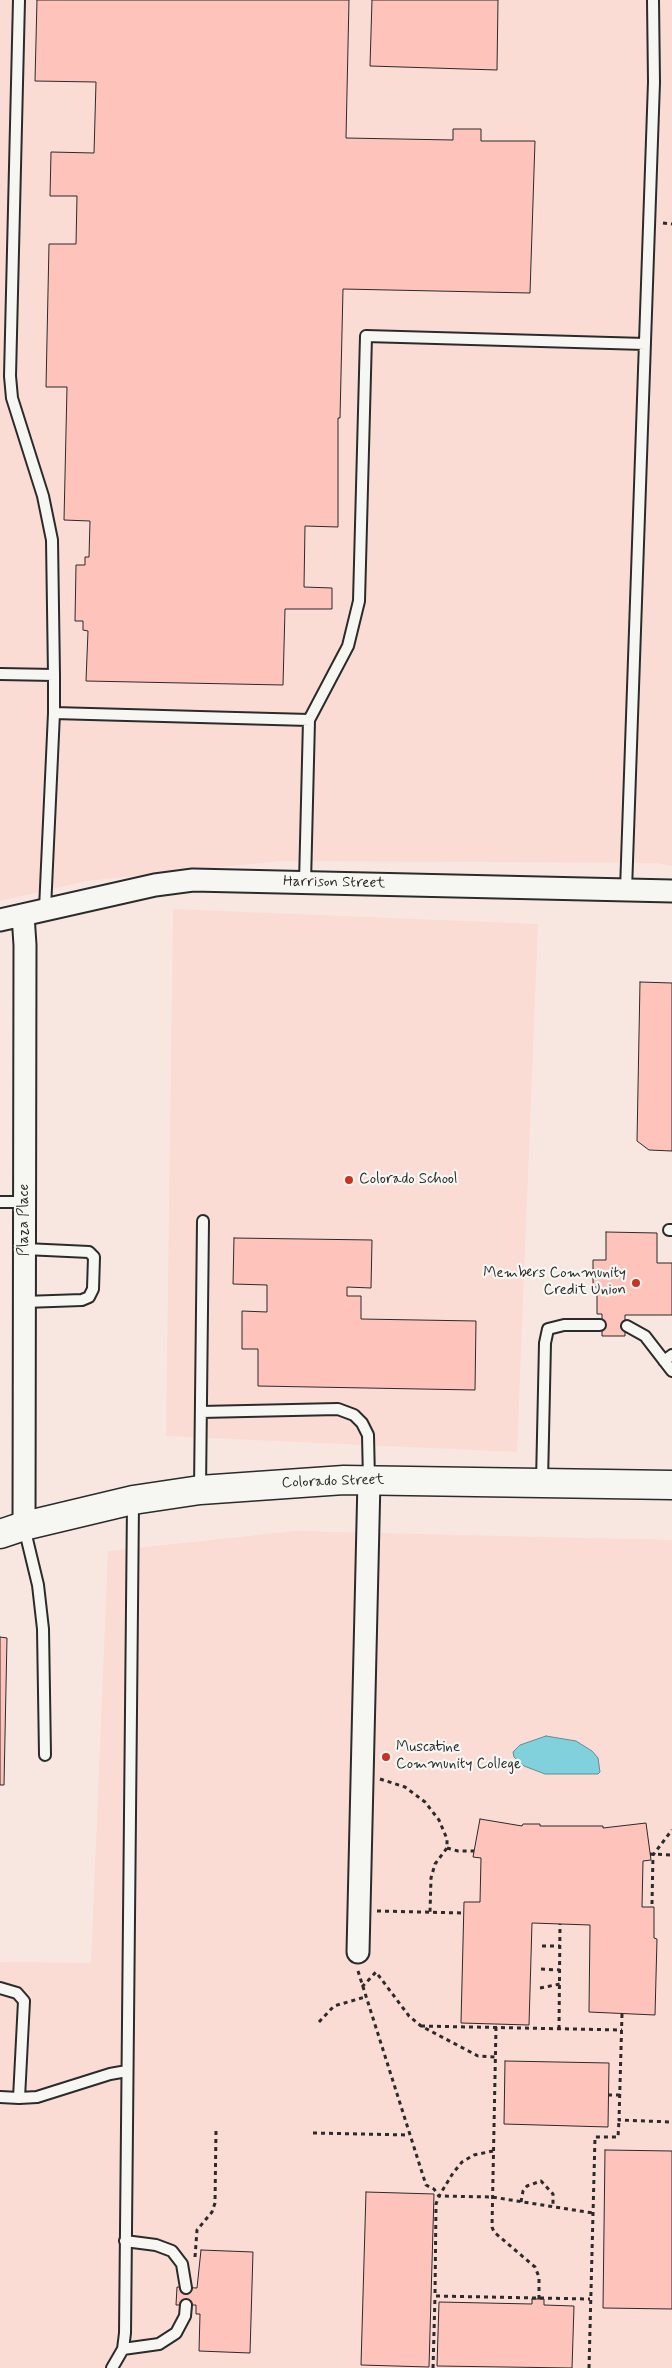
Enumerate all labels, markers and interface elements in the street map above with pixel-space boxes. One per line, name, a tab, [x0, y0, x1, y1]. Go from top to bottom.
street label: Harrison Street	[283, 873, 385, 893]
place label: Colorado School	[359, 1171, 458, 1189]
marker: Colorado School	[343, 1174, 355, 1186]
street label: Plaza Place	[16, 1184, 34, 1256]
place label: Members Community Credit Union	[483, 1265, 626, 1300]
marker: Members Community Credit Union	[630, 1277, 642, 1289]
street label: Colorado Street	[281, 1471, 385, 1493]
place label: Muscatine Community College	[396, 1739, 521, 1774]
marker: Muscatine Community College	[380, 1751, 392, 1763]

